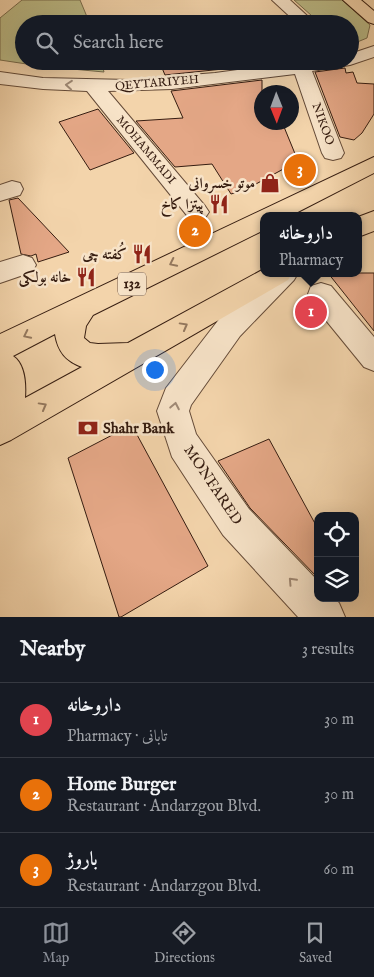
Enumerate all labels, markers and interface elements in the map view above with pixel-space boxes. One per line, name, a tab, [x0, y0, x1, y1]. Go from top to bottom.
search box	[15, 15, 359, 70]
icon: search	[33, 29, 61, 57]
text: Search here	[73, 31, 164, 55]
street label: QEYTARIYEH	[114, 72, 200, 94]
one-way arrow	[64, 80, 72, 91]
north arrow	[254, 85, 299, 130]
street label: NIKOO	[308, 101, 338, 147]
street label: MOHAMMADI	[113, 113, 179, 187]
pin: 3	[284, 151, 316, 189]
shop icon: موتو خسروانی	[259, 172, 281, 194]
place label: موتو خسروانی	[188, 174, 255, 194]
restaurant icon: پیتزا کاخ	[208, 193, 230, 215]
place label: پیتزا کاخ	[161, 195, 204, 218]
pin: 2	[179, 212, 211, 250]
popup	[260, 212, 362, 277]
text: داروخانه	[279, 222, 333, 246]
place label: کُفته چی	[81, 241, 127, 264]
restaurant icon: کُفته چی	[131, 243, 153, 265]
text: Pharmacy	[279, 251, 343, 271]
one-way arrow	[169, 257, 178, 268]
restaurant icon: خانه بولکی	[75, 266, 97, 288]
place label: خانه بولکی	[19, 268, 71, 287]
road number: 132	[118, 272, 146, 296]
pin: 1	[295, 293, 327, 331]
one-way arrow	[179, 322, 188, 332]
one-way arrow	[23, 329, 32, 339]
your location	[142, 357, 168, 383]
one-way arrow	[37, 402, 46, 412]
one-way arrow	[170, 402, 180, 411]
bank icon: Shahr Bank	[77, 417, 99, 439]
place label: Shahr Bank	[103, 419, 175, 438]
street label: MONFARED	[179, 441, 247, 529]
map controls	[314, 512, 359, 602]
button: locate	[314, 512, 359, 557]
button: layers	[314, 557, 359, 602]
one-way arrow	[289, 578, 298, 587]
text: Nearby	[20, 636, 85, 663]
text: 3 results	[302, 640, 354, 660]
text: داروخانه	[67, 694, 122, 718]
text: 1	[33, 710, 39, 730]
text: 30 m	[324, 710, 354, 730]
text: Pharmacy · تابانی	[67, 727, 167, 747]
text: Home Burger	[67, 773, 176, 797]
text: 2	[32, 785, 40, 805]
text: 30 m	[324, 785, 354, 805]
text: Restaurant · Andarzgou Blvd.	[67, 797, 261, 817]
text: باروژ	[67, 848, 98, 872]
text: 3	[33, 860, 39, 880]
text: 60 m	[324, 860, 354, 880]
text: Restaurant · Andarzgou Blvd.	[67, 877, 261, 897]
tab: Map	[42, 919, 70, 967]
tab: Directions	[154, 919, 215, 967]
tab: Saved	[299, 919, 332, 967]

